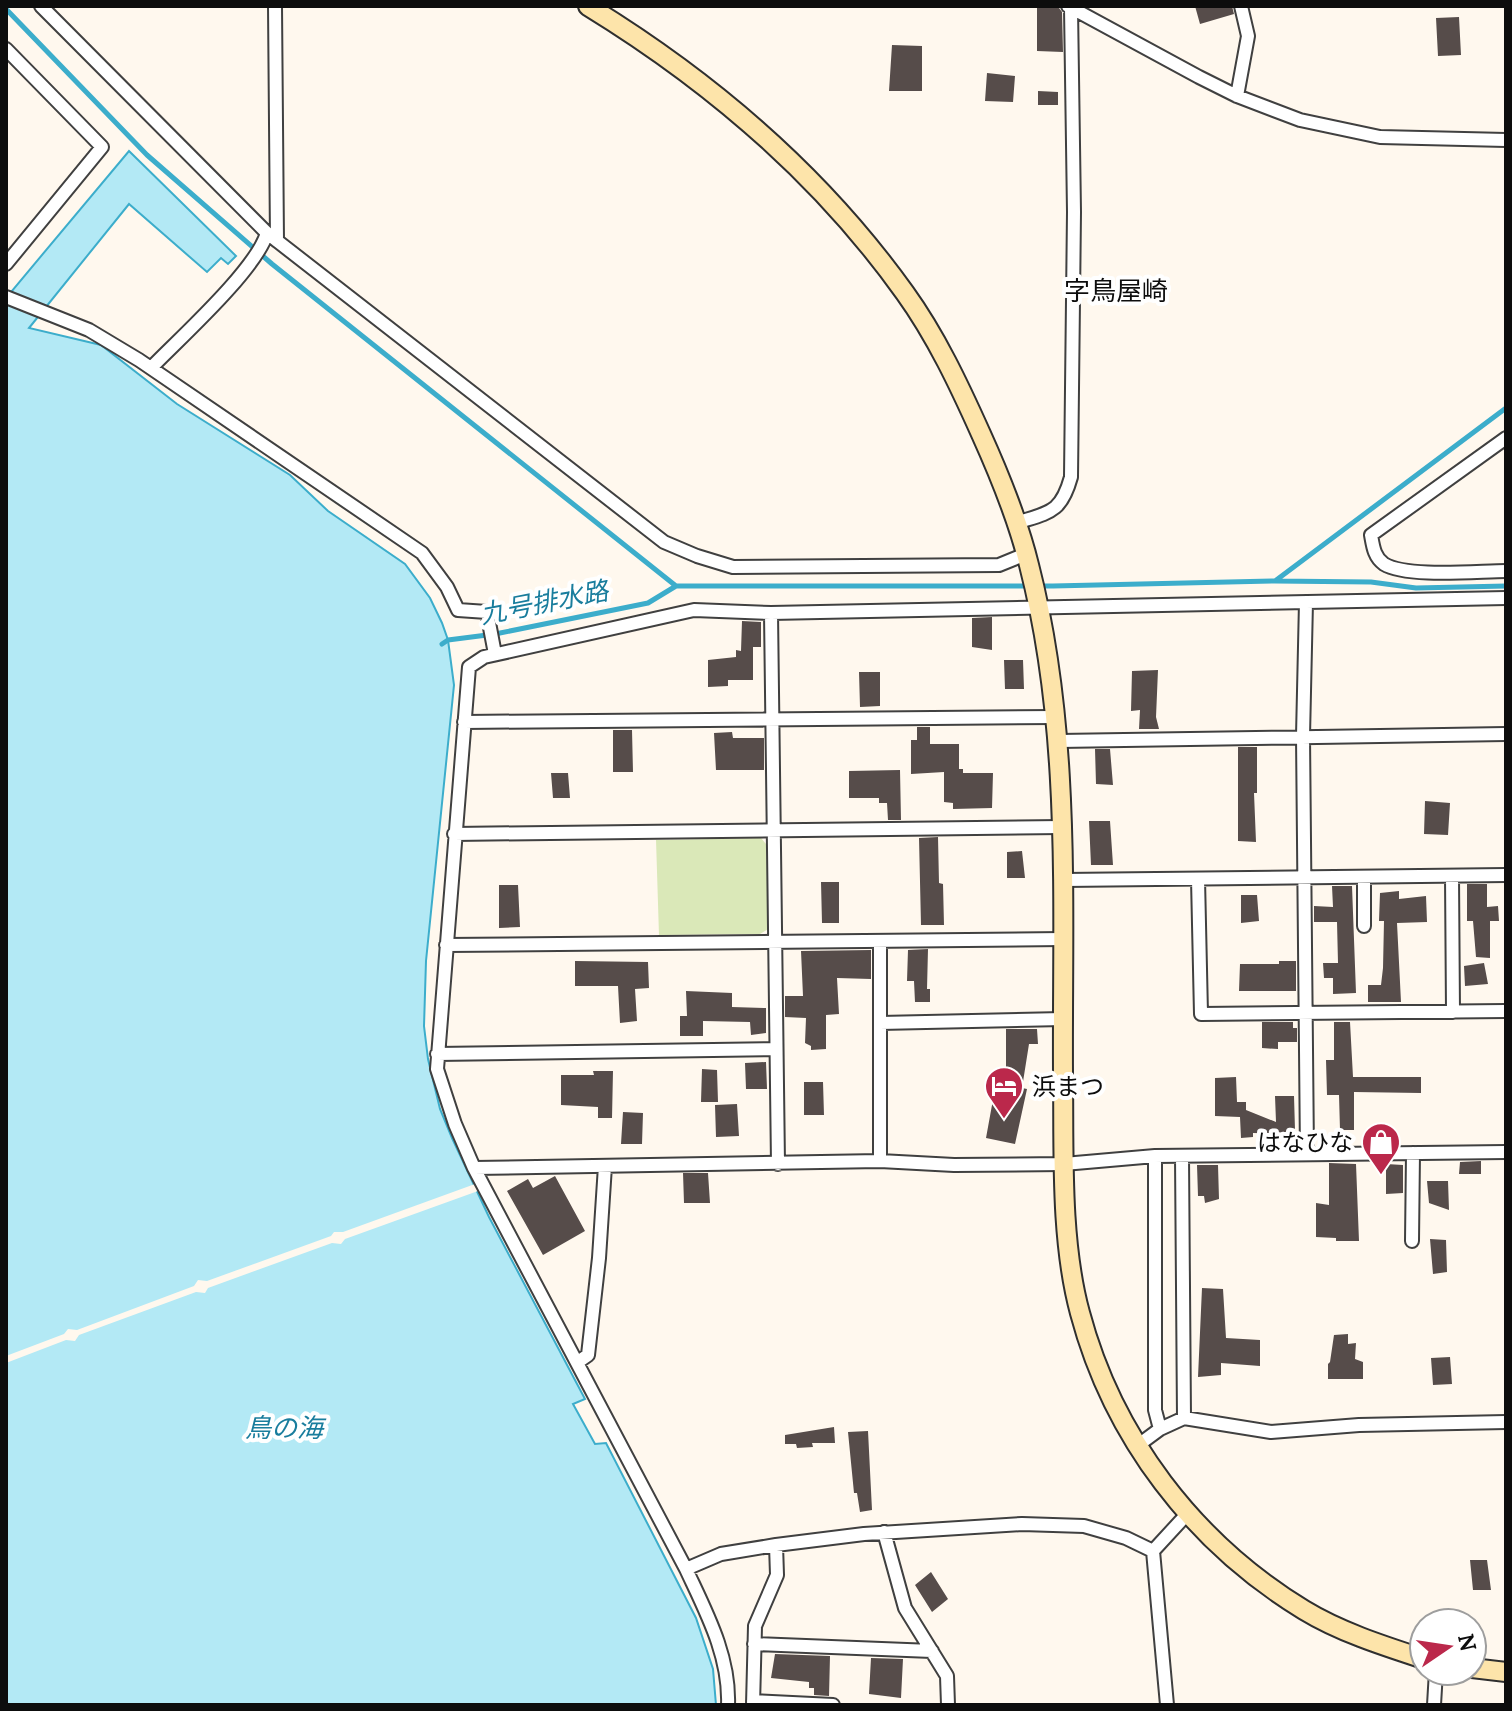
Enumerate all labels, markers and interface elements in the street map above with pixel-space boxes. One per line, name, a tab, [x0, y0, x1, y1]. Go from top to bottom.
district label: 字鳥屋崎	[1064, 274, 1168, 307]
water label: 九号排水路	[477, 573, 613, 631]
hotel icon: 浜まつ	[983, 1065, 1025, 1120]
place label: 浜まつ	[1032, 1071, 1104, 1102]
shop icon: はなひな	[1360, 1121, 1402, 1176]
place label: はなひな	[1257, 1127, 1353, 1158]
water label: 鳥の海	[245, 1411, 327, 1444]
north arrow	[1408, 1607, 1488, 1687]
text: N	[1452, 1631, 1483, 1654]

